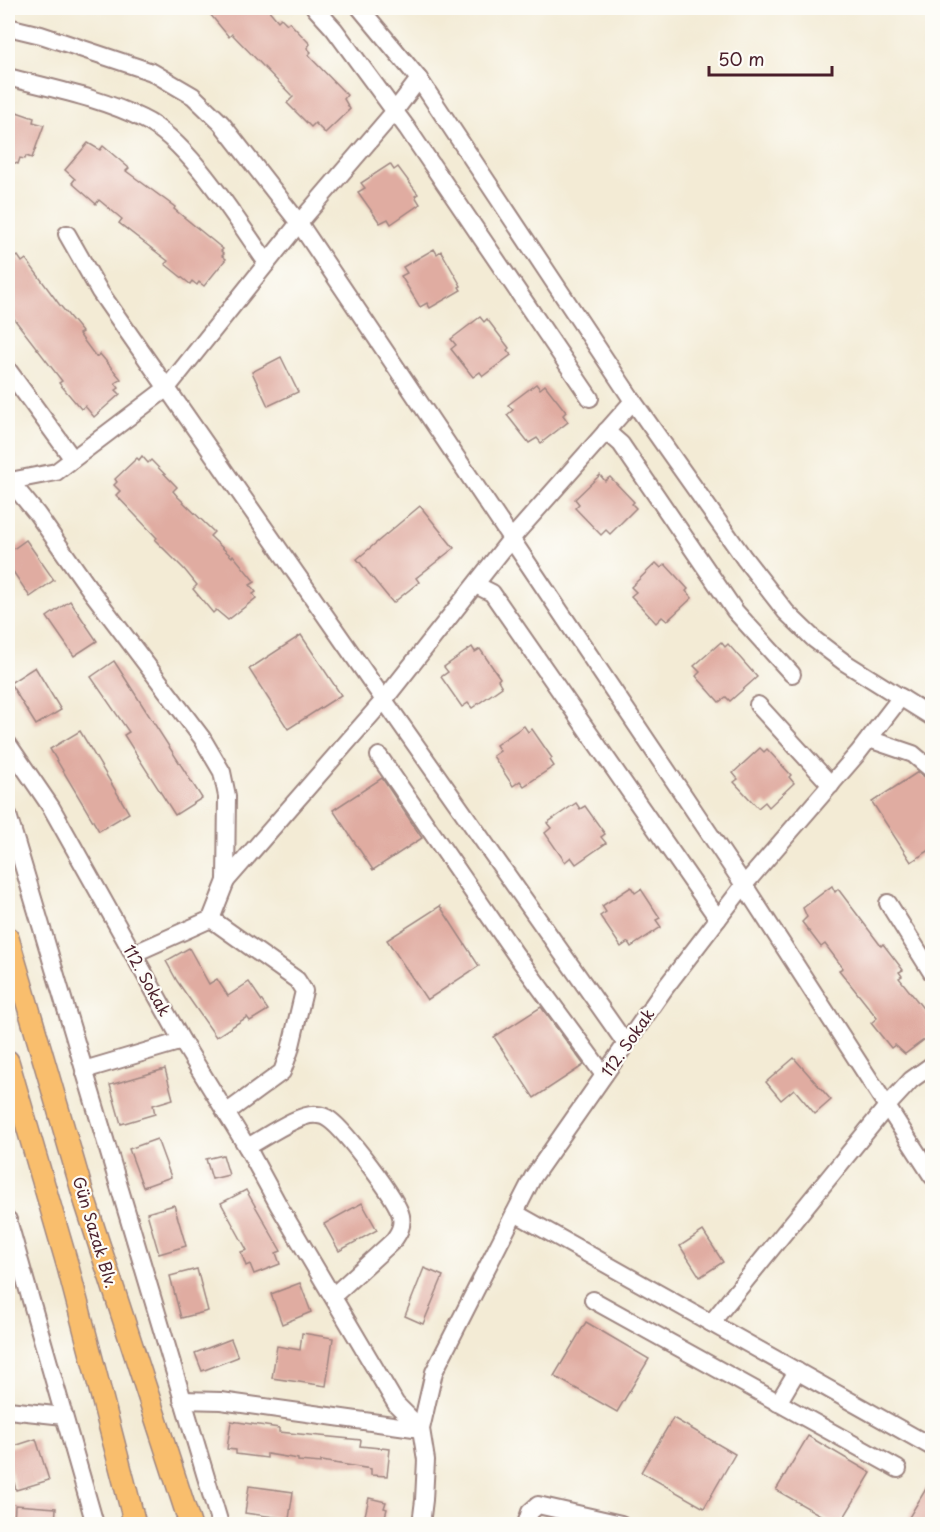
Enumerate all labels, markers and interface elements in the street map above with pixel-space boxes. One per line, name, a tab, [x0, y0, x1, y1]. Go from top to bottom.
scale bar	[709, 39, 832, 77]
text: 50 m	[718, 45, 765, 72]
street label: 112. Sokak	[118, 940, 178, 1020]
street label: 112. Sokak	[595, 1003, 659, 1081]
street label: Gün Sazak Blv.	[68, 1173, 124, 1291]

